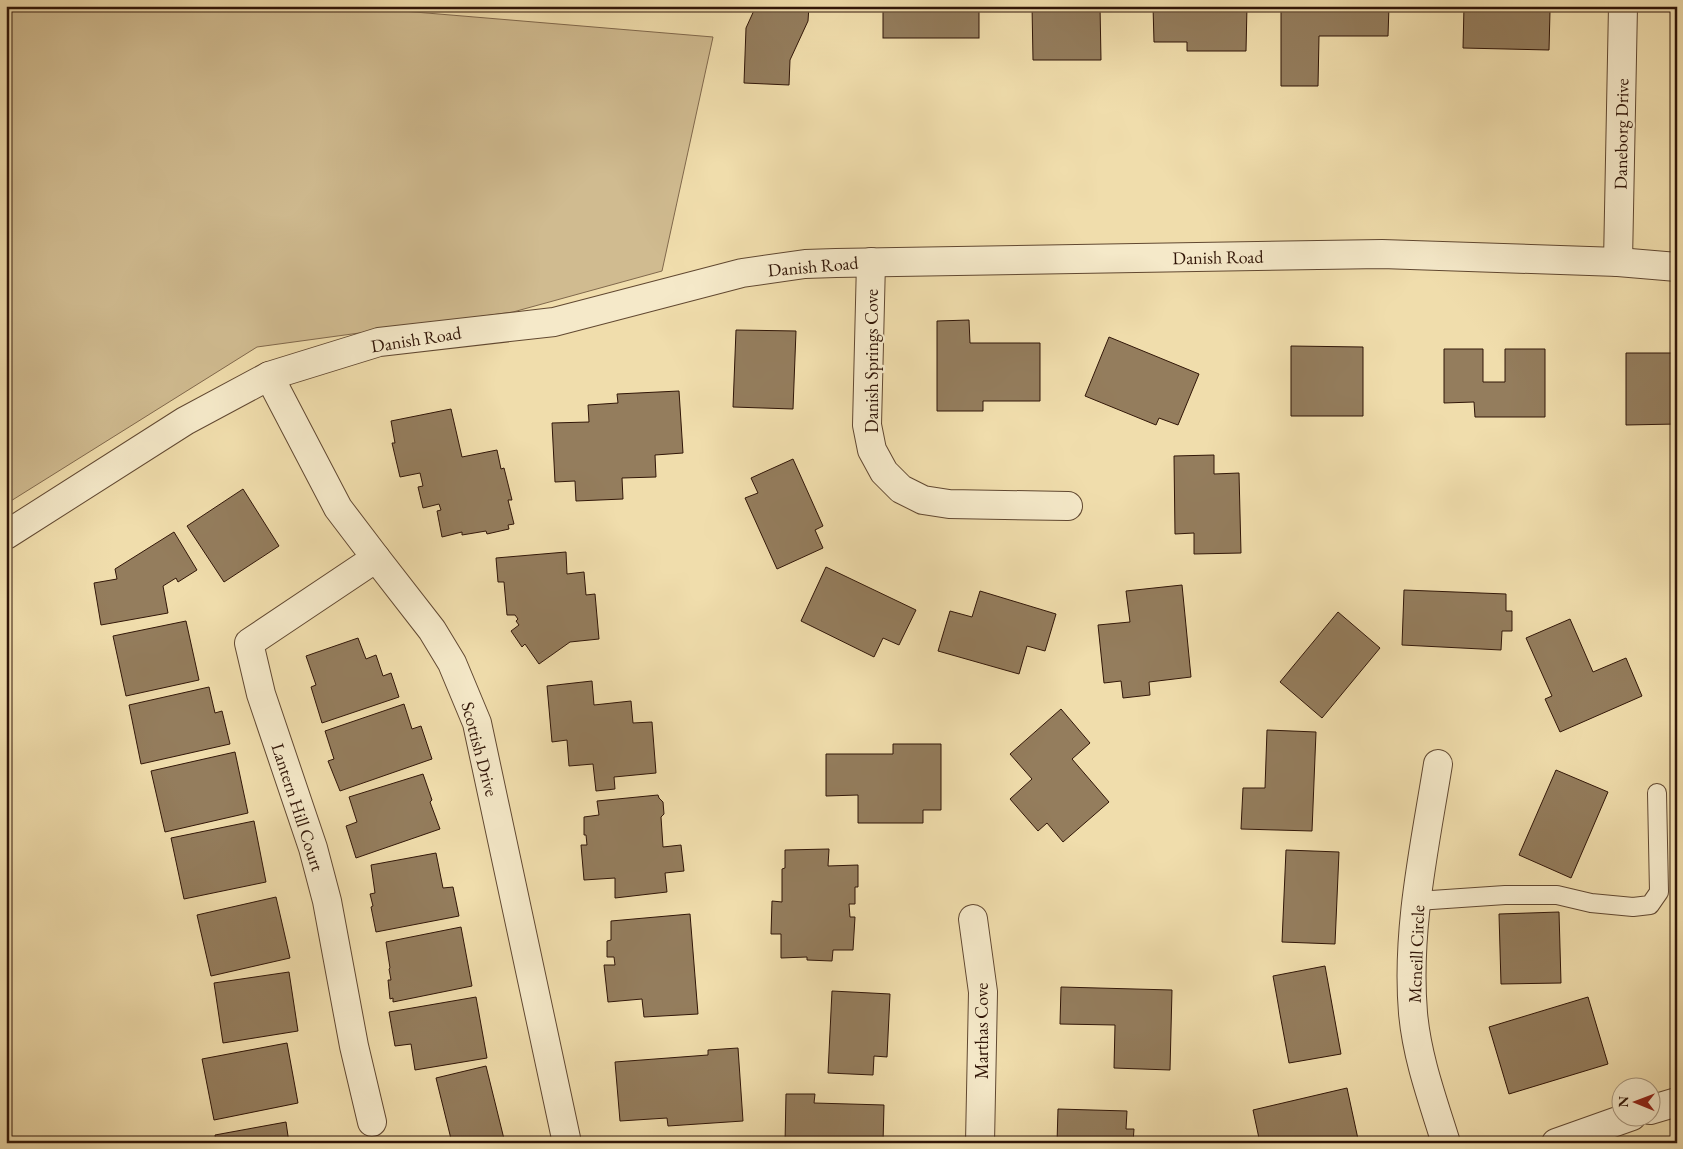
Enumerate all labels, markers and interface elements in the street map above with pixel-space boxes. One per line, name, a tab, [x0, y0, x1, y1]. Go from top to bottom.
street label: Daneborg Drive	[1609, 78, 1633, 190]
street label: Danish Road	[1172, 245, 1265, 269]
street label: Danish Road	[767, 250, 860, 281]
street label: Danish Springs Cove	[860, 289, 883, 433]
street label: Danish Road	[369, 320, 464, 357]
street label: Scottish Drive	[456, 699, 504, 799]
street label: Lantern Hill Court	[267, 740, 330, 874]
street label: Mcneill Circle	[1403, 905, 1429, 1003]
street label: Marthas Cove	[970, 983, 993, 1079]
north arrow	[1610, 1076, 1660, 1126]
text: N	[1614, 1095, 1632, 1108]

